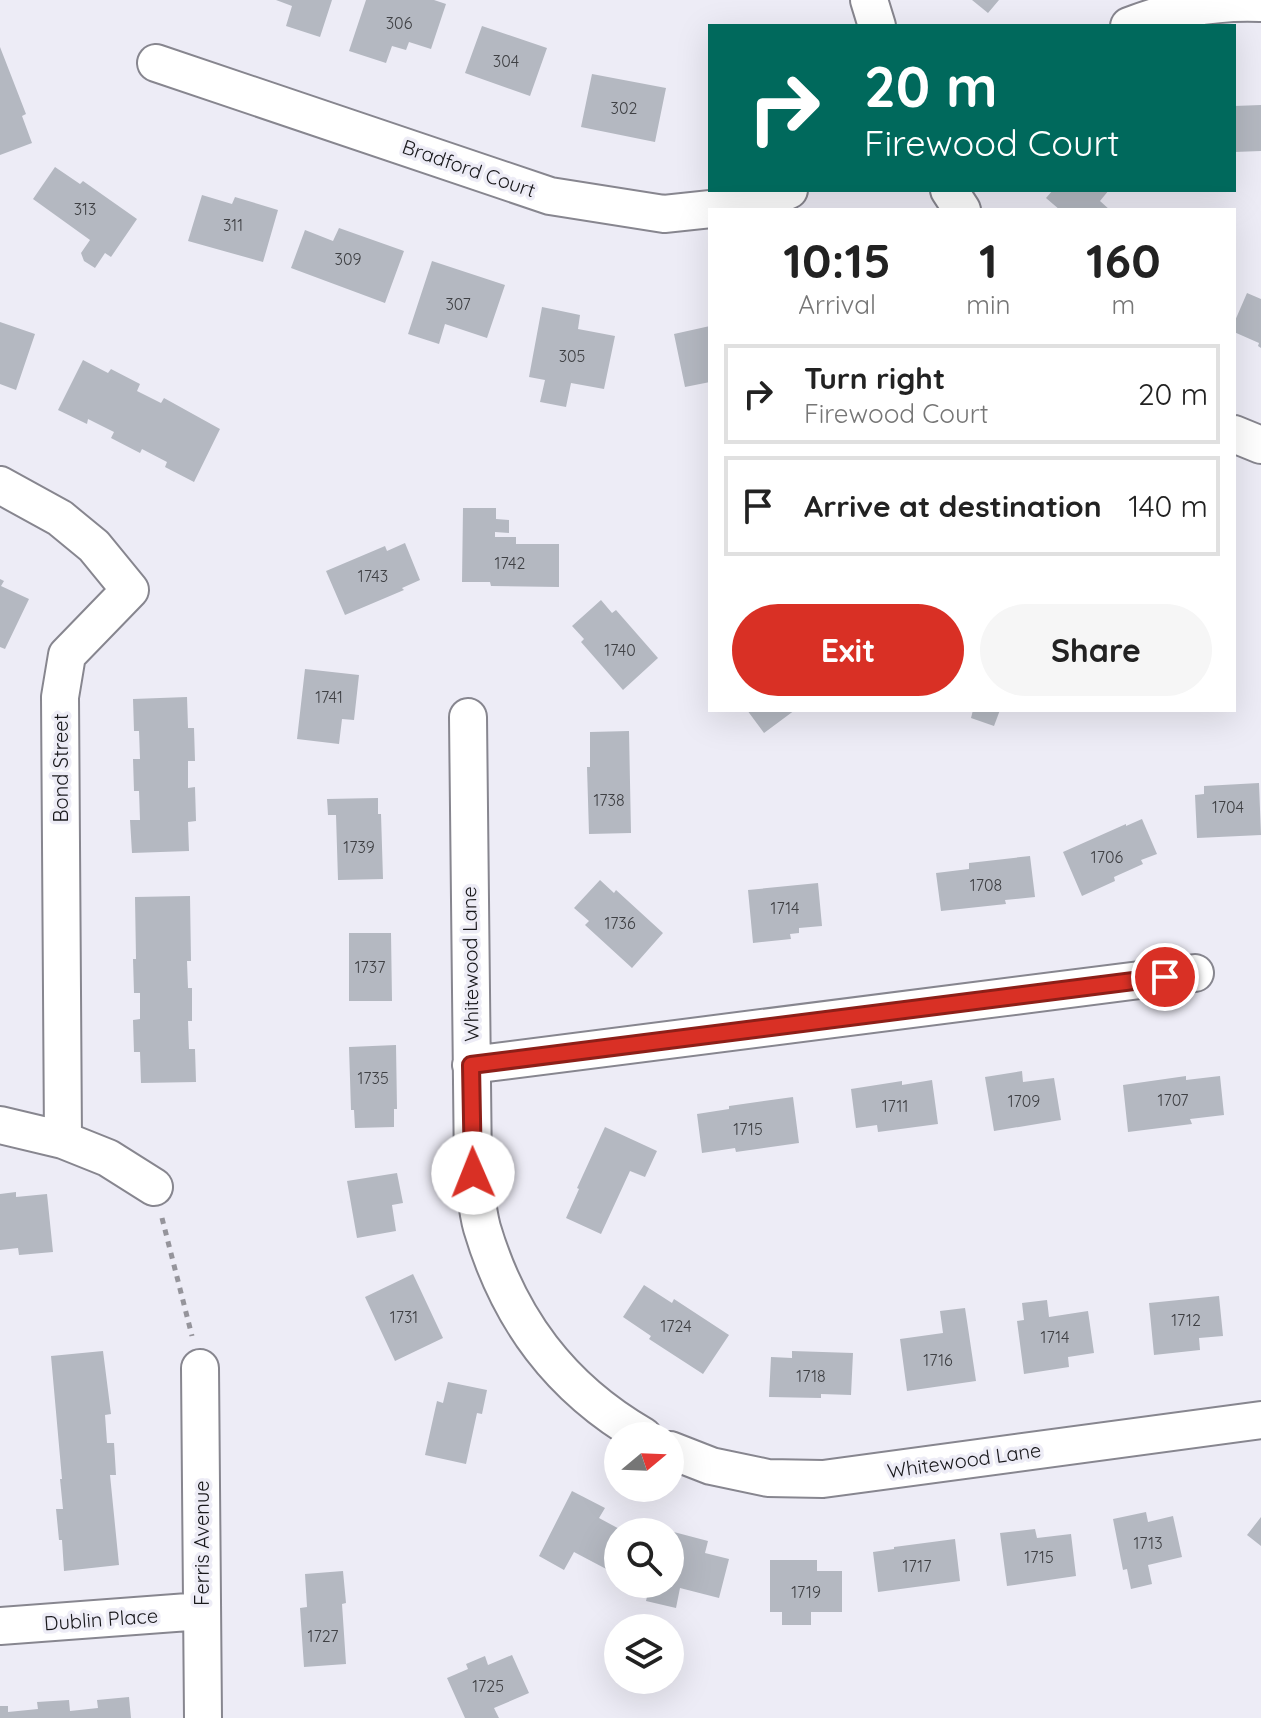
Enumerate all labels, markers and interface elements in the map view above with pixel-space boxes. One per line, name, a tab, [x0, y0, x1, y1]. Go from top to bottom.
house number: 306	[386, 13, 413, 33]
house number: 304	[493, 51, 519, 71]
text: 20 m	[864, 51, 998, 121]
icon: right	[732, 56, 836, 160]
house number: 302	[611, 98, 638, 118]
text: Firewood Court	[864, 120, 1120, 165]
street label: Bradford Court	[399, 134, 539, 203]
house number: 313	[74, 199, 96, 219]
house number: 311	[223, 215, 243, 235]
text: 10:15	[783, 230, 891, 290]
text: 1	[979, 230, 998, 290]
text: 160	[1086, 230, 1161, 290]
house number: 309	[335, 249, 361, 269]
text: Arrival	[798, 288, 876, 321]
text: min	[966, 288, 1011, 321]
text: m	[1111, 288, 1135, 321]
house number: 307	[445, 294, 471, 314]
house number: 305	[559, 346, 585, 366]
text: Turn right	[804, 359, 945, 397]
icon: right	[736, 372, 780, 416]
text: 20 m	[1138, 375, 1208, 413]
text: Firewood Court	[804, 397, 989, 430]
icon: arrive	[736, 484, 780, 528]
text: Arrive at destination	[804, 487, 1102, 525]
text: 140 m	[1128, 487, 1208, 525]
house number: 1742	[495, 553, 526, 573]
house number: 1743	[358, 566, 388, 586]
button: Exit	[732, 604, 964, 696]
button: Share	[980, 604, 1212, 696]
house number: 1740	[604, 640, 636, 660]
house number: 1741	[315, 687, 343, 707]
street label: Bond Street	[48, 713, 73, 822]
house number: 1738	[593, 790, 625, 810]
house number: 1704	[1212, 797, 1244, 817]
house number: 1739	[343, 837, 375, 857]
house number: 1706	[1091, 847, 1124, 867]
house number: 1708	[970, 875, 1002, 895]
street label: Whitewood Lane	[456, 886, 484, 1042]
house number: 1714	[770, 898, 800, 918]
house number: 1736	[604, 913, 636, 933]
pin	[1131, 943, 1199, 1011]
icon: arrive	[1143, 955, 1187, 999]
house number: 1737	[355, 957, 385, 977]
house number: 1735	[357, 1068, 389, 1088]
house number: 1707	[1158, 1090, 1188, 1110]
house number: 1709	[1008, 1091, 1040, 1111]
house number: 1711	[882, 1096, 908, 1116]
house number: 1715	[733, 1119, 763, 1139]
position arrow	[431, 1131, 515, 1215]
house number: 1731	[390, 1307, 418, 1327]
house number: 1712	[1171, 1310, 1201, 1330]
house number: 1724	[660, 1316, 692, 1336]
house number: 1714	[1040, 1327, 1070, 1347]
house number: 1716	[923, 1350, 953, 1370]
house number: 1718	[796, 1366, 826, 1386]
north arrow	[604, 1422, 684, 1502]
map controls	[604, 1422, 684, 1694]
street label: Whitewood Lane	[885, 1437, 1043, 1483]
street label: Ferris Avenue	[189, 1480, 214, 1606]
button: search	[604, 1518, 684, 1598]
house number: 1713	[1133, 1533, 1163, 1553]
house number: 1715	[1024, 1547, 1054, 1567]
house number: 1717	[902, 1556, 932, 1576]
house number: 1719	[791, 1582, 821, 1602]
street label: Dublin Place	[43, 1603, 159, 1635]
button: layers	[604, 1614, 684, 1694]
house number: 1727	[308, 1626, 338, 1646]
house number: 1725	[472, 1676, 504, 1696]

